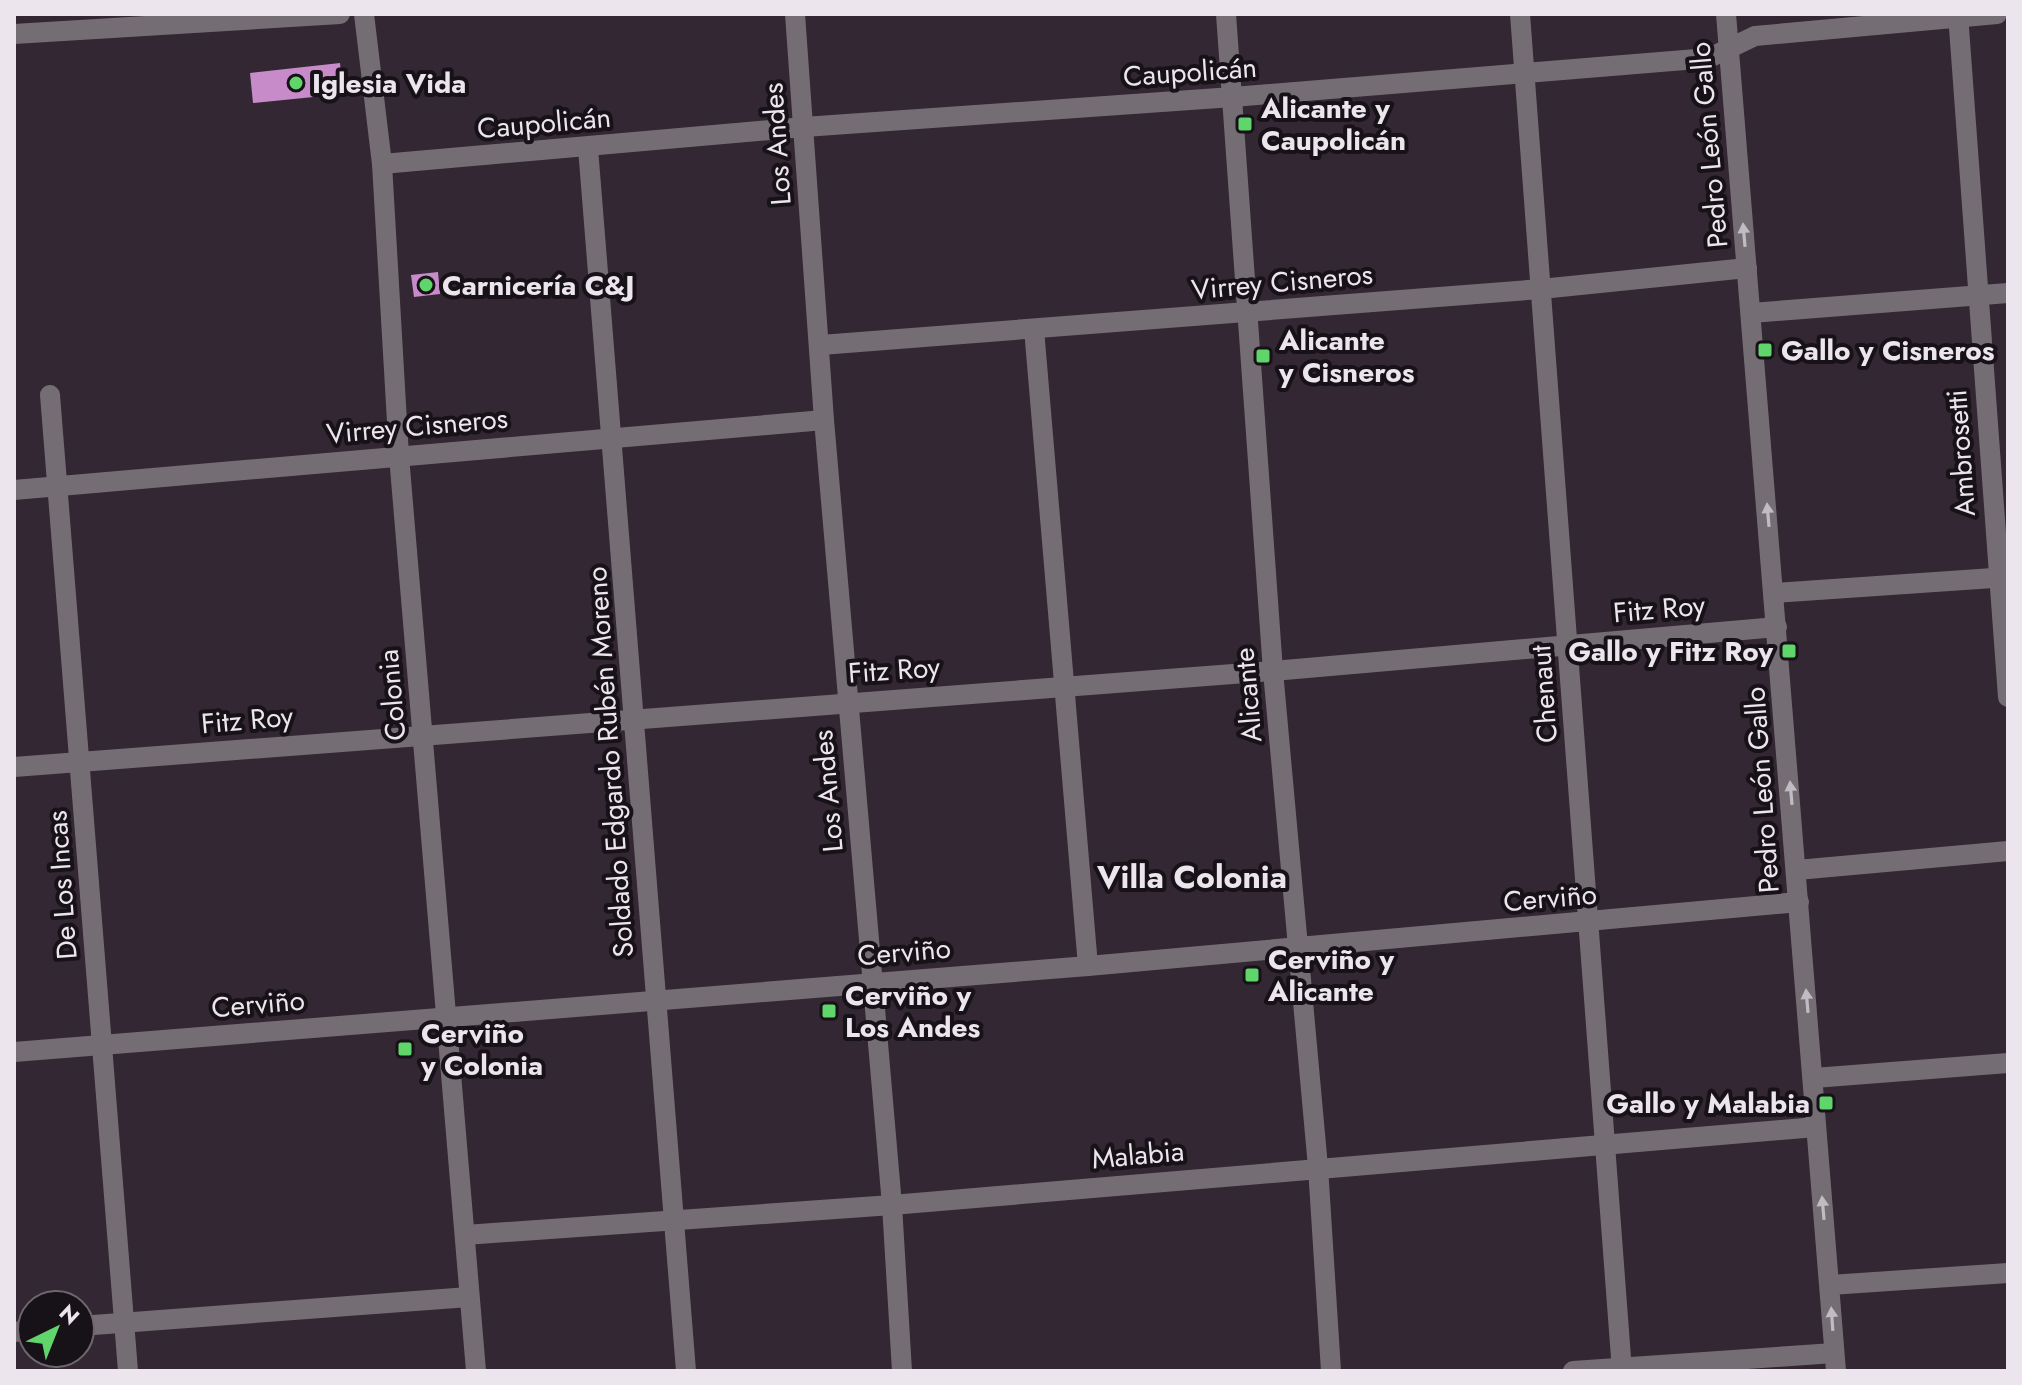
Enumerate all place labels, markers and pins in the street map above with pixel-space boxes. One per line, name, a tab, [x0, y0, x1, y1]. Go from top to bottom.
place label: Iglesia Vida	[312, 63, 466, 104]
marker: Iglesia Vida	[287, 74, 305, 92]
place label: Alicante y Caupolicán	[1260, 88, 1406, 161]
marker: Alicante y Caupolicán	[1236, 115, 1254, 133]
place label: Carnicería C&J	[442, 265, 635, 306]
marker: Carnicería C&J	[417, 276, 435, 294]
place label: Alicante y Cisneros	[1278, 320, 1415, 393]
place label: Gallo y Cisneros	[1781, 330, 1995, 371]
marker: Gallo y Cisneros	[1756, 341, 1774, 359]
marker: Alicante y Cisneros	[1254, 347, 1272, 365]
place label: Gallo y Fitz Roy	[1568, 631, 1773, 672]
marker: Gallo y Fitz Roy	[1780, 642, 1798, 660]
place label: Cerviño y Alicante	[1267, 939, 1395, 1012]
marker: Cerviño y Alicante	[1243, 966, 1261, 984]
place label: Cerviño y Los Andes	[845, 975, 980, 1048]
marker: Cerviño y Los Andes	[820, 1002, 838, 1020]
place label: Cerviño y Colonia	[420, 1013, 543, 1086]
marker: Cerviño y Colonia	[396, 1040, 414, 1058]
place label: Gallo y Malabia	[1606, 1083, 1810, 1124]
marker: Gallo y Malabia	[1817, 1094, 1835, 1112]

